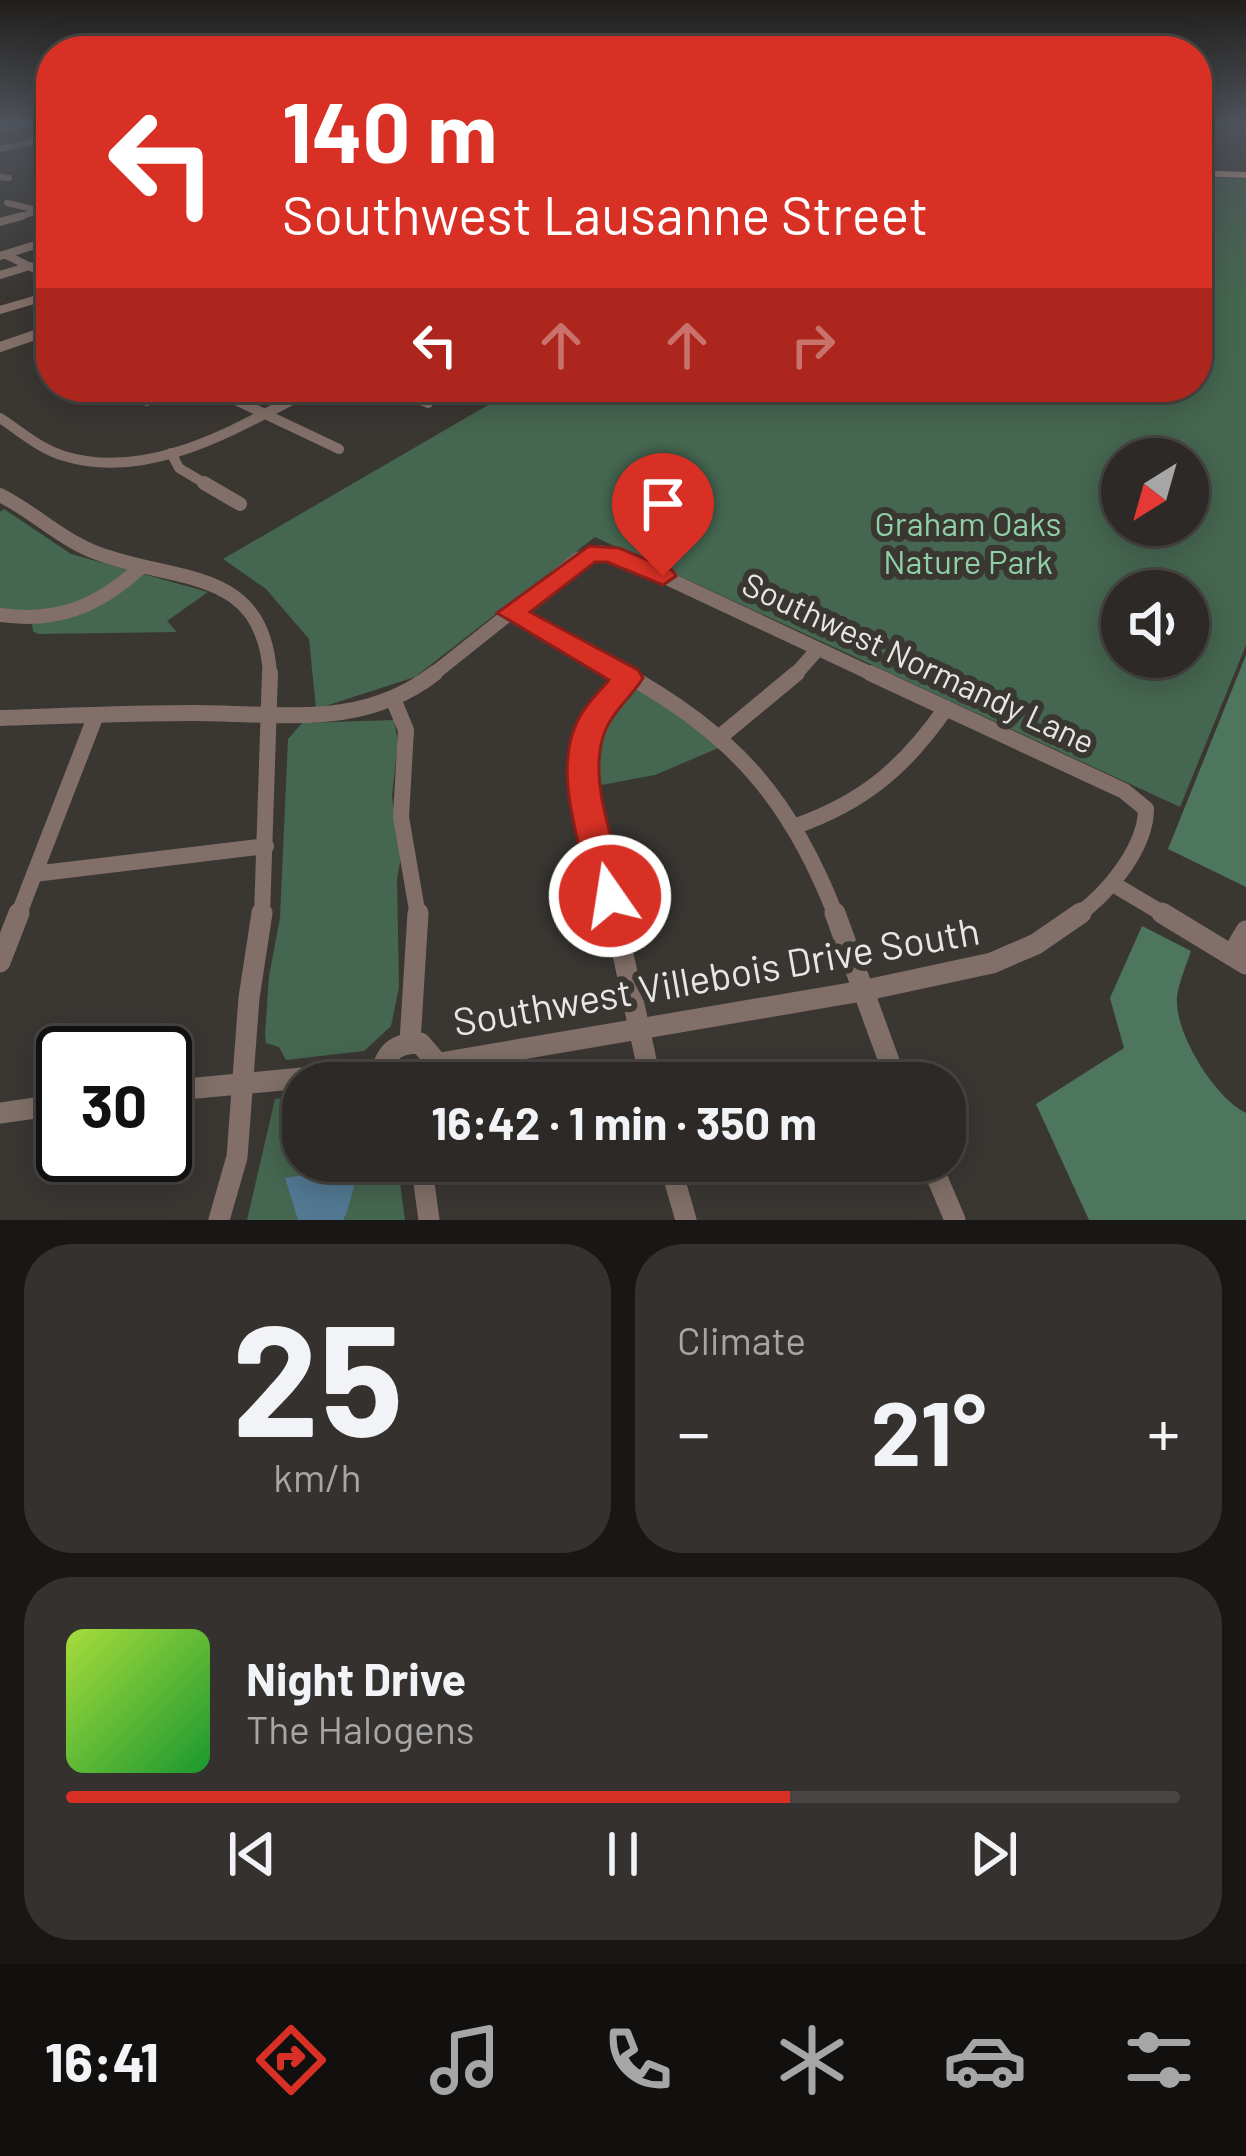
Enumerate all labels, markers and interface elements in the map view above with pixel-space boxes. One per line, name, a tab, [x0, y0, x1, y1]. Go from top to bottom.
text: 140 m	[282, 79, 497, 180]
icon: left	[84, 84, 240, 240]
text: Southwest Lausanne Street	[282, 181, 929, 246]
icon: left	[402, 312, 468, 378]
icon: ahead	[528, 312, 594, 378]
icon: ahead	[654, 312, 720, 378]
icon: right	[780, 312, 846, 378]
north arrow	[1101, 438, 1209, 546]
map controls	[1101, 438, 1209, 678]
pin	[612, 453, 714, 576]
icon: arrive	[630, 471, 696, 537]
park label: Graham Oaks Nature Park	[874, 503, 1062, 581]
street label: Southwest Normandy Lane	[737, 563, 1101, 761]
button: sound	[1101, 570, 1209, 678]
position arrow	[547, 833, 673, 959]
street label: Southwest Villebois Drive South	[449, 906, 983, 1044]
speed limit sign: 30	[36, 1026, 192, 1182]
text: 16:42 · 1 min · 350 m	[431, 1095, 817, 1149]
text: 25	[232, 1281, 403, 1468]
text: Climate	[677, 1316, 806, 1363]
text: 21°	[871, 1376, 986, 1484]
text: −	[677, 1391, 710, 1470]
text: +	[1147, 1391, 1180, 1470]
text: km/h	[273, 1453, 362, 1500]
text: Night Drive	[246, 1651, 466, 1705]
text: The Halogens	[246, 1705, 475, 1752]
icon: previous	[219, 1821, 285, 1887]
icon: pause	[590, 1821, 656, 1887]
icon: next	[961, 1821, 1027, 1887]
icon: directions	[249, 2018, 333, 2102]
icon: music	[423, 2018, 507, 2102]
icon: phone	[596, 2018, 680, 2102]
icon: climate	[770, 2018, 854, 2102]
icon: car	[943, 2018, 1027, 2102]
icon: filters	[1117, 2018, 1201, 2102]
text: 16:41	[45, 2028, 159, 2093]

